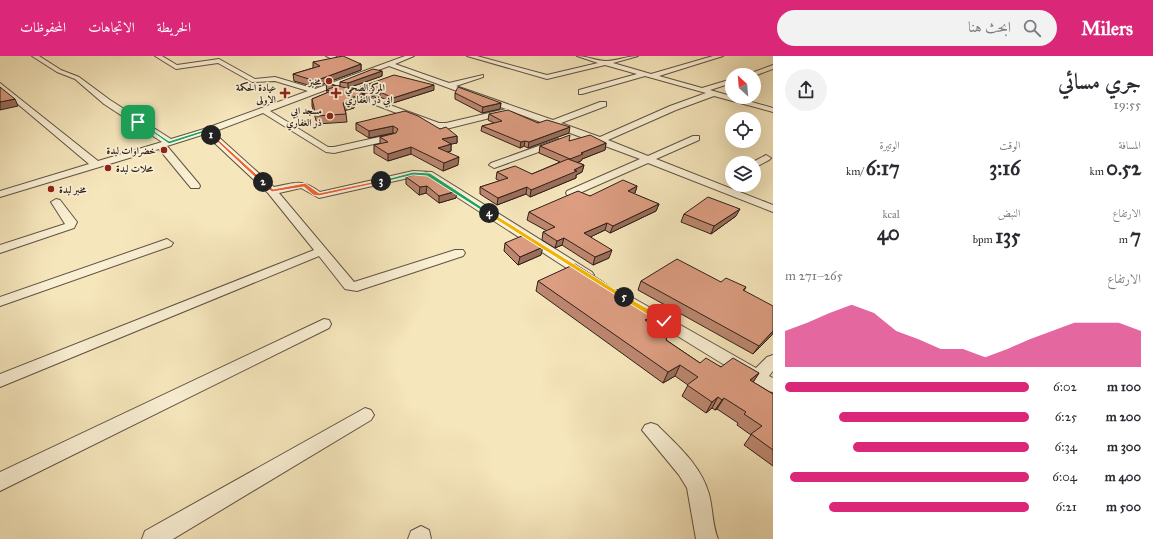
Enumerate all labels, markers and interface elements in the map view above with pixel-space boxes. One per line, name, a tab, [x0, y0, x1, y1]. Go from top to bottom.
search box	[777, 10, 1057, 46]
icon: search	[1021, 17, 1043, 39]
text: Milers	[1081, 17, 1133, 40]
text: ابحث هنا	[968, 18, 1011, 36]
text: المحفوظات	[20, 19, 66, 36]
text: الاتجاهات	[88, 19, 135, 36]
text: الخريطة	[157, 19, 191, 36]
north arrow	[725, 68, 761, 104]
map controls	[725, 68, 761, 192]
text: جري مسائي	[1058, 68, 1141, 95]
button: share	[785, 69, 827, 111]
place label: مخبز	[308, 76, 322, 88]
marker: مخبز	[324, 76, 334, 86]
place label: عيادة الحكمة الاولى	[236, 82, 276, 106]
place label: المركز الصحي ابي ذر الغفاري	[345, 82, 393, 108]
marker: عيادة الحكمة الاولى	[279, 87, 291, 99]
marker: المركز الصحي ابي ذر الغفاري	[330, 87, 342, 99]
text: 19:55	[1114, 97, 1141, 113]
pin	[121, 105, 155, 139]
place label: مسجد ابي ذر الغفاري	[286, 105, 322, 131]
icon: arrive	[127, 111, 149, 133]
marker: مسجد ابي ذر الغفاري	[325, 111, 335, 121]
button: locate	[725, 112, 761, 148]
pin: 1	[201, 125, 221, 145]
text: 1	[209, 128, 213, 141]
text: الوتيرة	[879, 139, 900, 152]
text: الوقت	[999, 139, 1020, 152]
text: المسافة	[1119, 139, 1141, 152]
place label: خضراوات لبدة	[106, 145, 156, 157]
marker: خضراوات لبدة	[159, 145, 169, 155]
button: layers	[725, 156, 761, 192]
text: 6:17	[866, 156, 900, 180]
text: 3:16	[989, 156, 1020, 180]
text: 0.52	[1106, 156, 1141, 180]
marker: محلات لبدة	[103, 163, 113, 173]
place label: محلات لبدة	[116, 163, 154, 175]
text: /km	[846, 165, 866, 178]
text: km	[1090, 165, 1106, 178]
pin: 3	[371, 171, 391, 191]
pin: 2	[253, 172, 273, 192]
text: 3	[379, 174, 383, 187]
text: 2	[260, 175, 266, 188]
marker: مخبر لبدة	[46, 184, 56, 194]
place label: مخبر لبدة	[59, 184, 87, 196]
pin: 4	[479, 203, 499, 223]
text: 4	[486, 206, 492, 219]
text: النبض	[998, 207, 1020, 220]
text: الارتفاع	[1112, 207, 1141, 220]
text: kcal	[882, 208, 900, 221]
text: 40	[877, 221, 900, 245]
text: 135	[995, 224, 1020, 248]
text: 7	[1130, 224, 1141, 248]
text: bpm	[973, 233, 995, 246]
text: m	[1119, 233, 1130, 246]
text: 265–271 m	[785, 268, 843, 284]
text: الارتفاع	[1107, 271, 1141, 287]
pin: 5	[614, 287, 634, 307]
text: 5	[621, 290, 627, 303]
pin	[647, 304, 681, 338]
icon: check	[653, 310, 675, 332]
text: 6:02	[1053, 379, 1077, 395]
text: 100 m	[1107, 379, 1141, 395]
text: 6:25	[1055, 409, 1077, 425]
text: 200 m	[1106, 409, 1141, 425]
text: 6:34	[1055, 439, 1077, 455]
text: 300 m	[1107, 439, 1141, 455]
text: 6:04	[1052, 469, 1077, 485]
text: 400 m	[1105, 469, 1141, 485]
text: 6:21	[1056, 499, 1077, 515]
text: 500 m	[1106, 499, 1141, 515]

